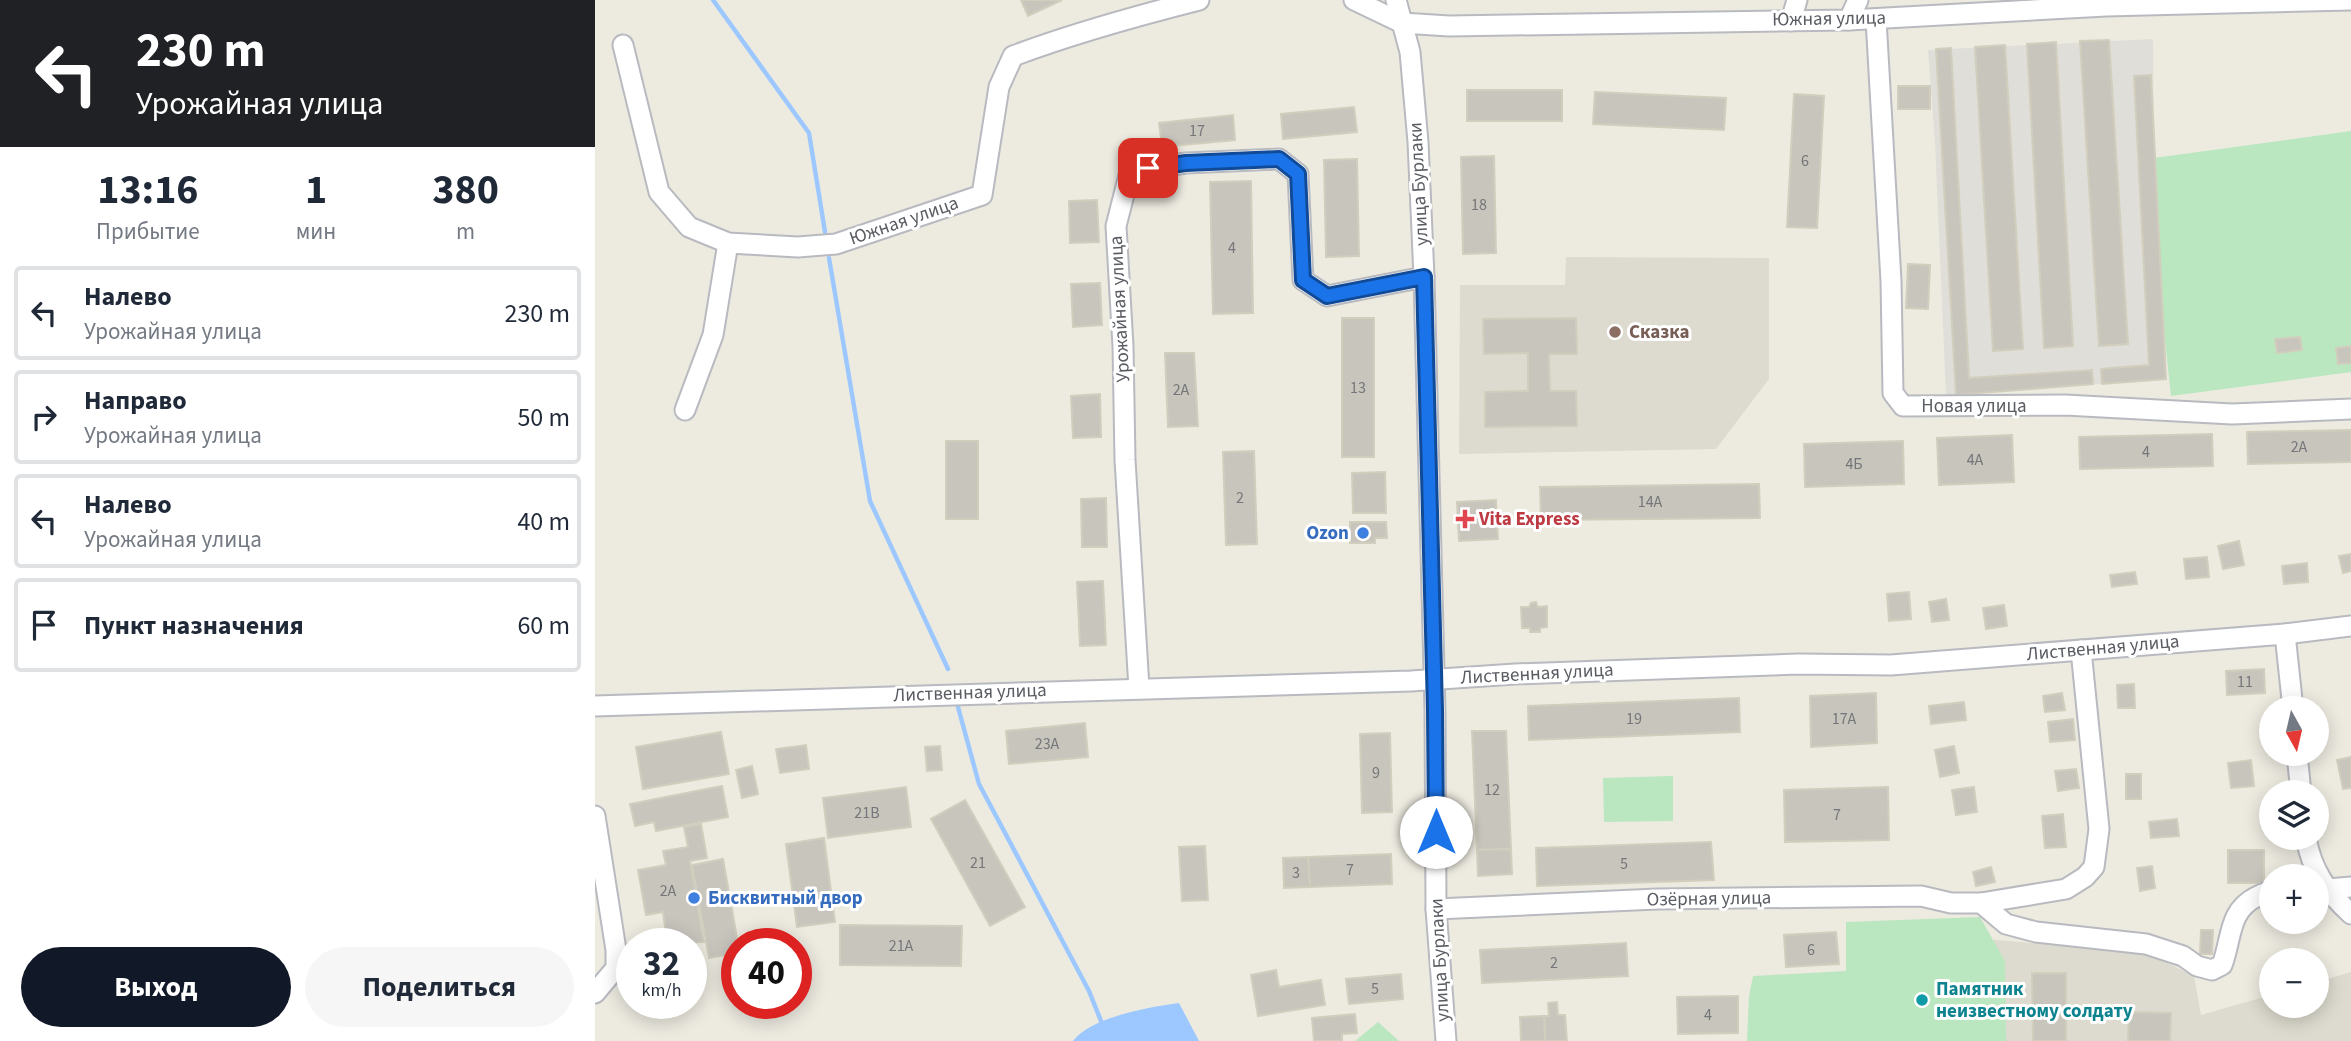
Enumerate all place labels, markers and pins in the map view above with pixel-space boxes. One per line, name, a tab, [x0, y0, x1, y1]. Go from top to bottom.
pin	[1118, 138, 1178, 198]
place label: Сказка	[1629, 319, 1690, 346]
marker: Сказка	[1607, 324, 1623, 340]
place label: Vita Express	[1478, 506, 1580, 533]
marker: Vita Express	[1457, 511, 1473, 527]
place label: Ozon	[1306, 520, 1349, 547]
marker: Ozon	[1355, 525, 1371, 541]
place label: Бисквитный двор	[708, 885, 863, 912]
marker: Бисквитный двор	[686, 890, 702, 906]
place label: Памятник неизвестному солдату	[1936, 976, 2133, 1025]
marker: Памятник неизвестному солдату	[1914, 992, 1930, 1008]

